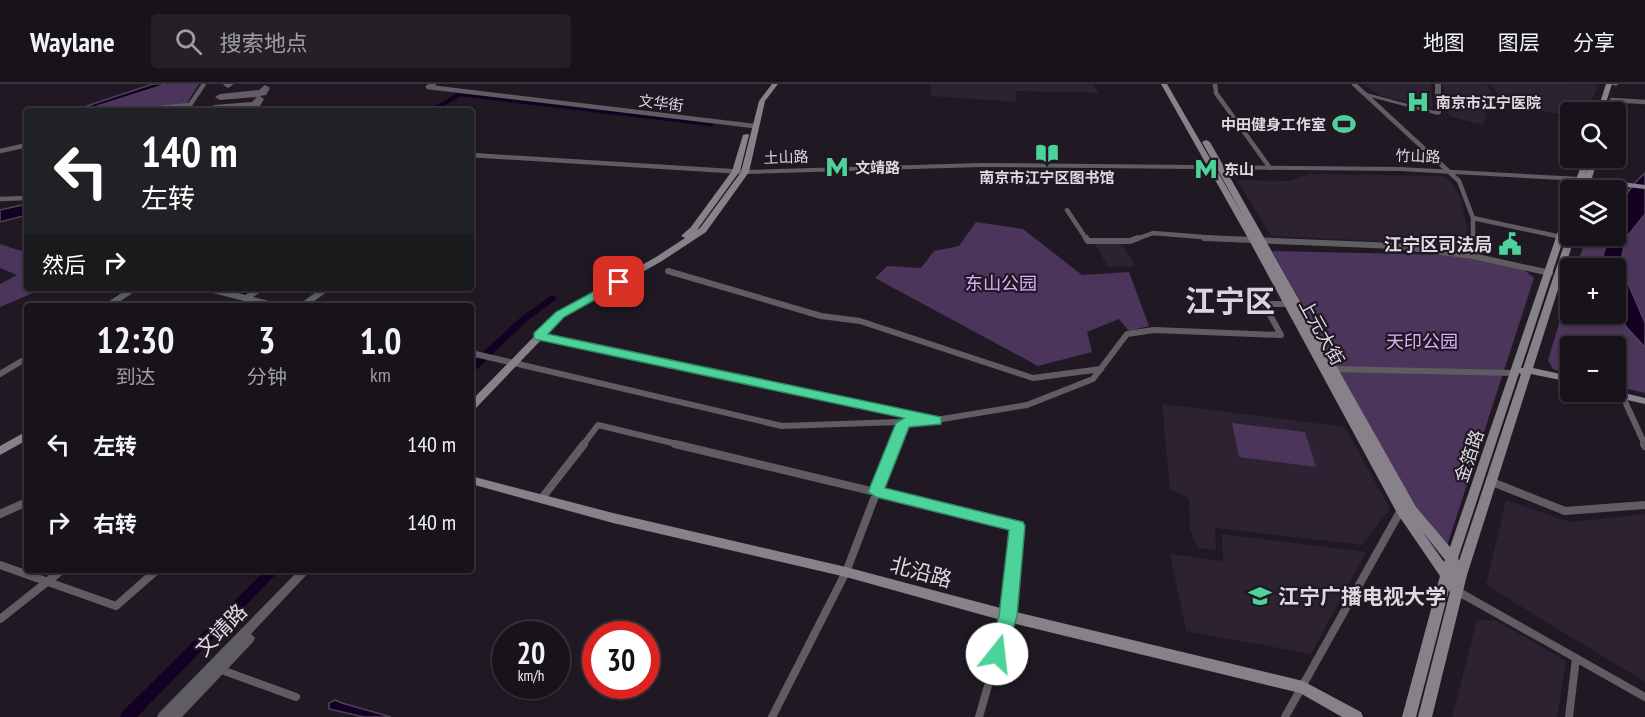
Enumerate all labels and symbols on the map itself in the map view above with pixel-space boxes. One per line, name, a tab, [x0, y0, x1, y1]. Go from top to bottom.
hospital icon: 南京市江宁医院	[1405, 89, 1431, 115]
street label: 文华街	[638, 91, 684, 115]
place label: 南京市江宁医院	[1436, 93, 1541, 112]
sports icon: 中田健身工作室	[1331, 111, 1357, 137]
place label: 中田健身工作室	[1221, 115, 1326, 134]
library icon: 南京市江宁区图书馆	[1034, 140, 1060, 166]
street label: 竹山路	[1395, 146, 1441, 166]
street label: 土山路	[763, 147, 809, 167]
metro station icon: 文靖路	[824, 154, 850, 180]
metro station icon: 东山	[1193, 156, 1219, 182]
place label: 文靖路	[855, 158, 900, 177]
place label: 东山	[1224, 160, 1254, 179]
place label: 南京市江宁区图书馆	[979, 168, 1115, 187]
public building icon: 江宁区司法局	[1497, 231, 1523, 257]
place label: 江宁区司法局	[1384, 233, 1492, 256]
pin	[593, 256, 644, 307]
park label: 东山公园	[965, 272, 1037, 295]
district label: 江宁区	[1185, 281, 1275, 320]
street label: 上元大街	[1294, 295, 1350, 369]
park label: 天印公园	[1386, 330, 1458, 353]
street label: 金箔路	[1449, 427, 1489, 485]
street label: 北沿路	[887, 551, 955, 593]
school or university icon: 江宁广播电视大学	[1247, 583, 1273, 609]
place label: 江宁广播电视大学	[1278, 583, 1446, 610]
street label: 文靖路	[189, 598, 253, 662]
speed limit sign: 30	[582, 621, 660, 699]
position arrow	[965, 622, 1029, 686]

